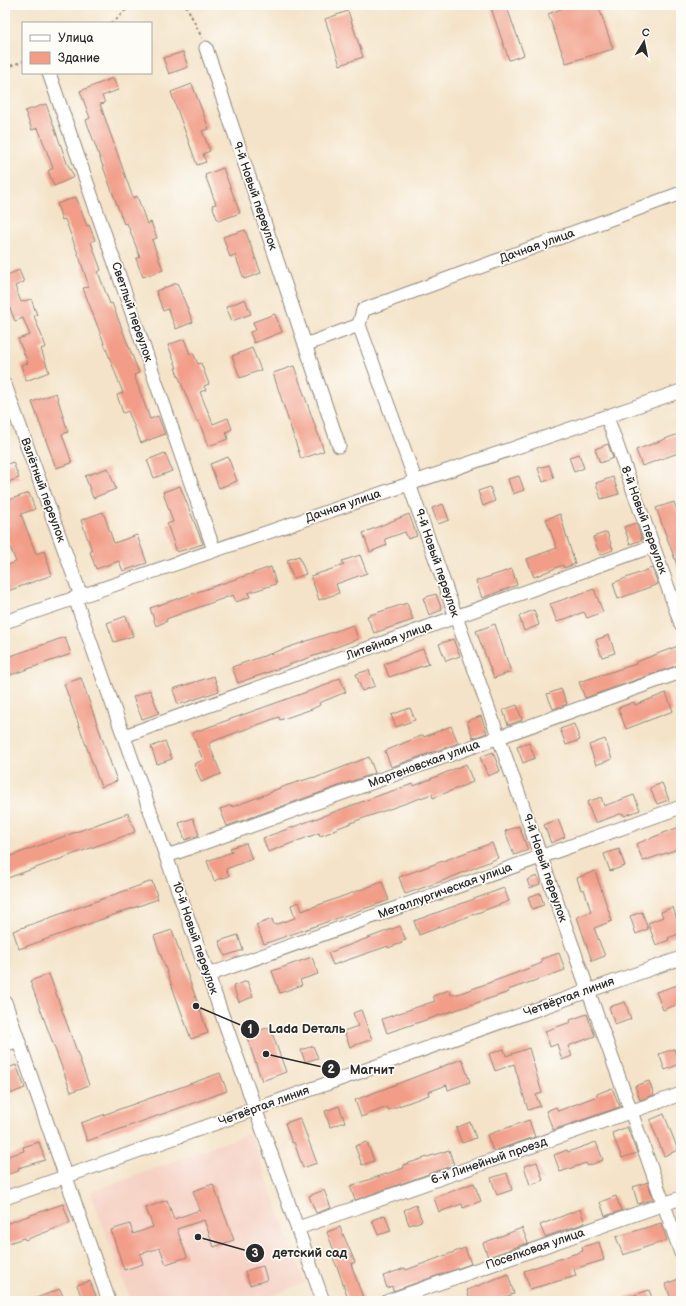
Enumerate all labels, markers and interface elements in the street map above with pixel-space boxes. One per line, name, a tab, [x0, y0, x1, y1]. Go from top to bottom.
legend	[22, 22, 152, 74]
north arrow	[624, 22, 664, 62]
text: С	[641, 26, 651, 40]
text: Улица	[58, 31, 94, 46]
text: Здание	[58, 51, 100, 66]
street label: 9-й Новый переулок	[229, 140, 281, 253]
street label: Дачная улица	[497, 225, 577, 267]
street label: Светлый переулок	[108, 260, 156, 364]
street label: Взлётный переулок	[17, 436, 69, 545]
street label: 8-й Новый переулок	[618, 464, 671, 577]
street label: Дачная улица	[303, 486, 383, 526]
street label: 9-й Новый переулок	[411, 507, 463, 620]
street label: Литейная улица	[343, 618, 434, 664]
street label: Мартеновская улица	[366, 737, 482, 791]
street label: 9-й Новый переулок	[519, 812, 571, 925]
street label: Металлургическая улица	[376, 860, 514, 922]
street label: 10-й Новый переулок	[169, 880, 222, 997]
street label: Четвёртая линия	[521, 973, 617, 1020]
callout: Lada Dеталь	[240, 1016, 353, 1041]
text: Lada Dеталь	[269, 1021, 346, 1037]
text: 1	[247, 1022, 253, 1037]
callout: Магнит	[321, 1057, 402, 1082]
text: 2	[327, 1062, 335, 1077]
text: Магнит	[350, 1062, 395, 1078]
street label: Четвёртая линия	[216, 1082, 312, 1129]
street label: 6-й Линейный проезд	[429, 1134, 550, 1188]
street label: Поселковая улица	[484, 1225, 586, 1273]
callout: детский сад	[245, 1240, 356, 1265]
text: детский сад	[272, 1245, 348, 1261]
text: 3	[251, 1246, 259, 1261]

